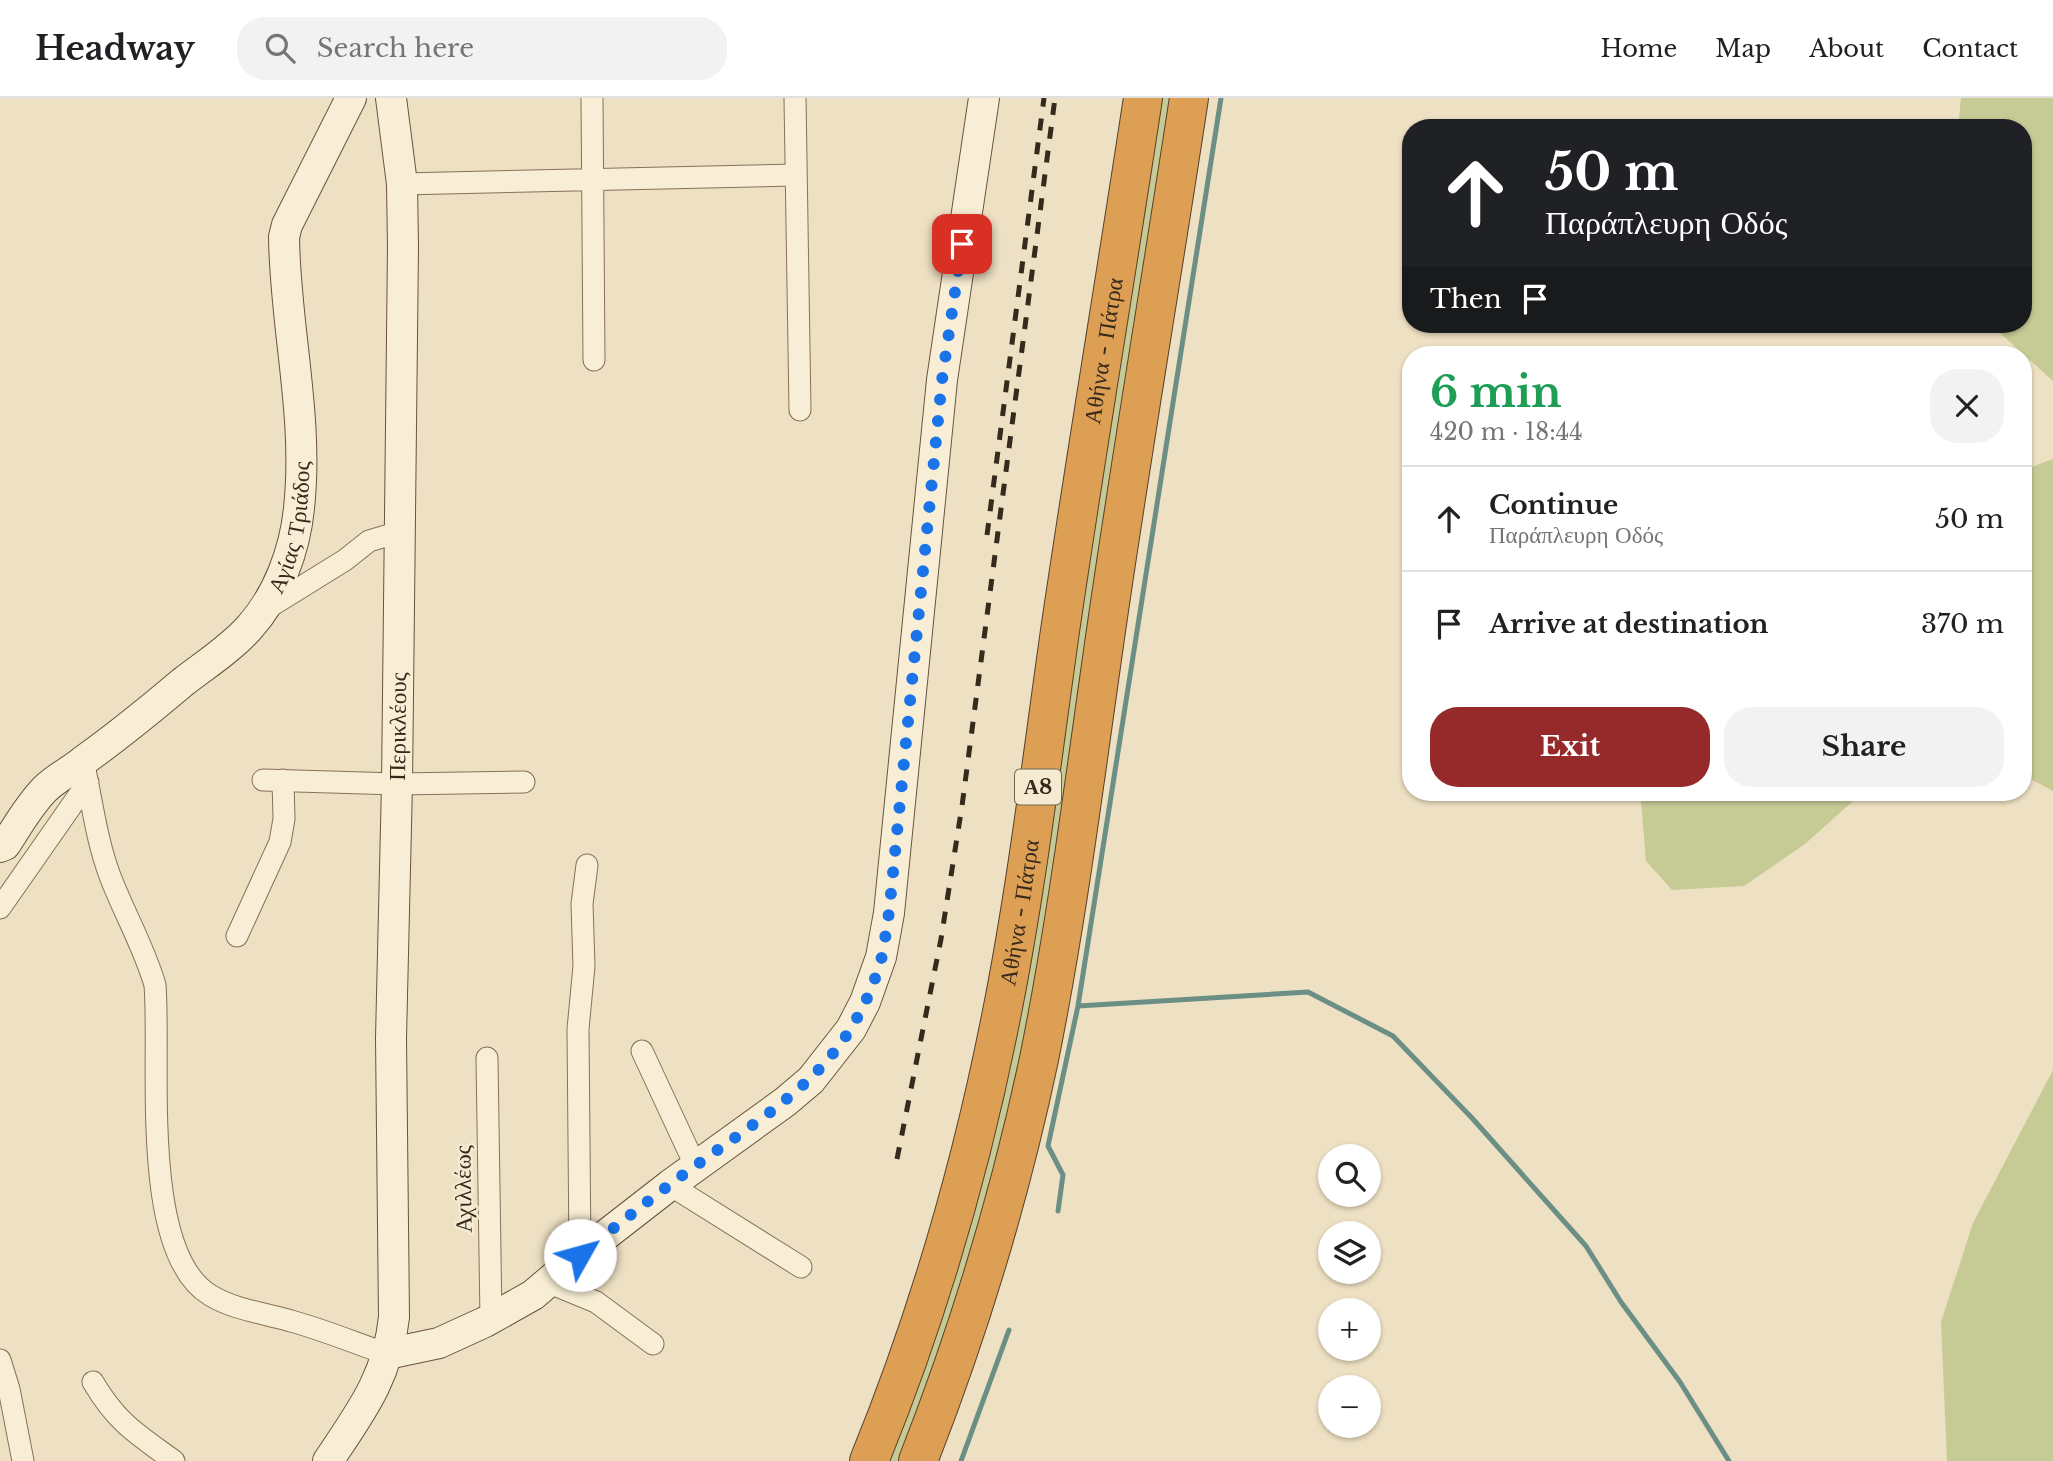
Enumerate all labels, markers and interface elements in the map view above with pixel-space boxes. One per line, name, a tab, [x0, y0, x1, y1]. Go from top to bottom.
search box	[237, 17, 727, 80]
text: Headway	[35, 28, 195, 69]
icon: search	[261, 29, 299, 67]
text: Search here	[317, 32, 474, 64]
text: Home	[1601, 34, 1677, 63]
text: Map	[1715, 34, 1771, 63]
text: About	[1809, 34, 1884, 63]
text: Contact	[1922, 34, 2018, 63]
text: 50 m	[1545, 142, 1678, 203]
icon: ahead	[1430, 147, 1521, 238]
text: Παράπλευρη Οδός	[1545, 203, 1787, 243]
pin	[932, 214, 992, 274]
icon: arrive	[943, 225, 981, 263]
street label: Αθήνα - Πάτρα	[1078, 276, 1129, 426]
icon: arrive	[1516, 280, 1554, 318]
text: Then	[1430, 283, 1502, 315]
text: 6 min	[1430, 366, 1562, 418]
button: close	[1930, 369, 2004, 443]
text: 420 m · 18:44	[1430, 418, 1583, 446]
street label: Αγίας Τριάδος	[262, 461, 315, 598]
text: Continue	[1489, 489, 1618, 521]
icon: ahead	[1430, 500, 1468, 538]
text: 50 m	[1935, 503, 2004, 535]
text: Παράπλευρη Οδός	[1489, 521, 1663, 549]
icon: arrive	[1430, 605, 1468, 643]
text: Arrive at destination	[1489, 608, 1769, 640]
text: 370 m	[1921, 608, 2004, 640]
street label: Περικλέους	[383, 672, 412, 781]
button: Exit	[1430, 707, 1710, 787]
button: Share	[1724, 707, 2004, 787]
road number: Α8	[1015, 770, 1061, 804]
street label: Αθήνα - Πάτρα	[993, 838, 1045, 988]
map controls	[1318, 1144, 1381, 1438]
button: search	[1318, 1144, 1381, 1207]
street label: Αχιλλέως	[448, 1145, 478, 1233]
position arrow	[543, 1218, 617, 1292]
button: layers	[1318, 1221, 1381, 1284]
button: +	[1318, 1298, 1381, 1361]
button: −	[1318, 1375, 1381, 1438]

